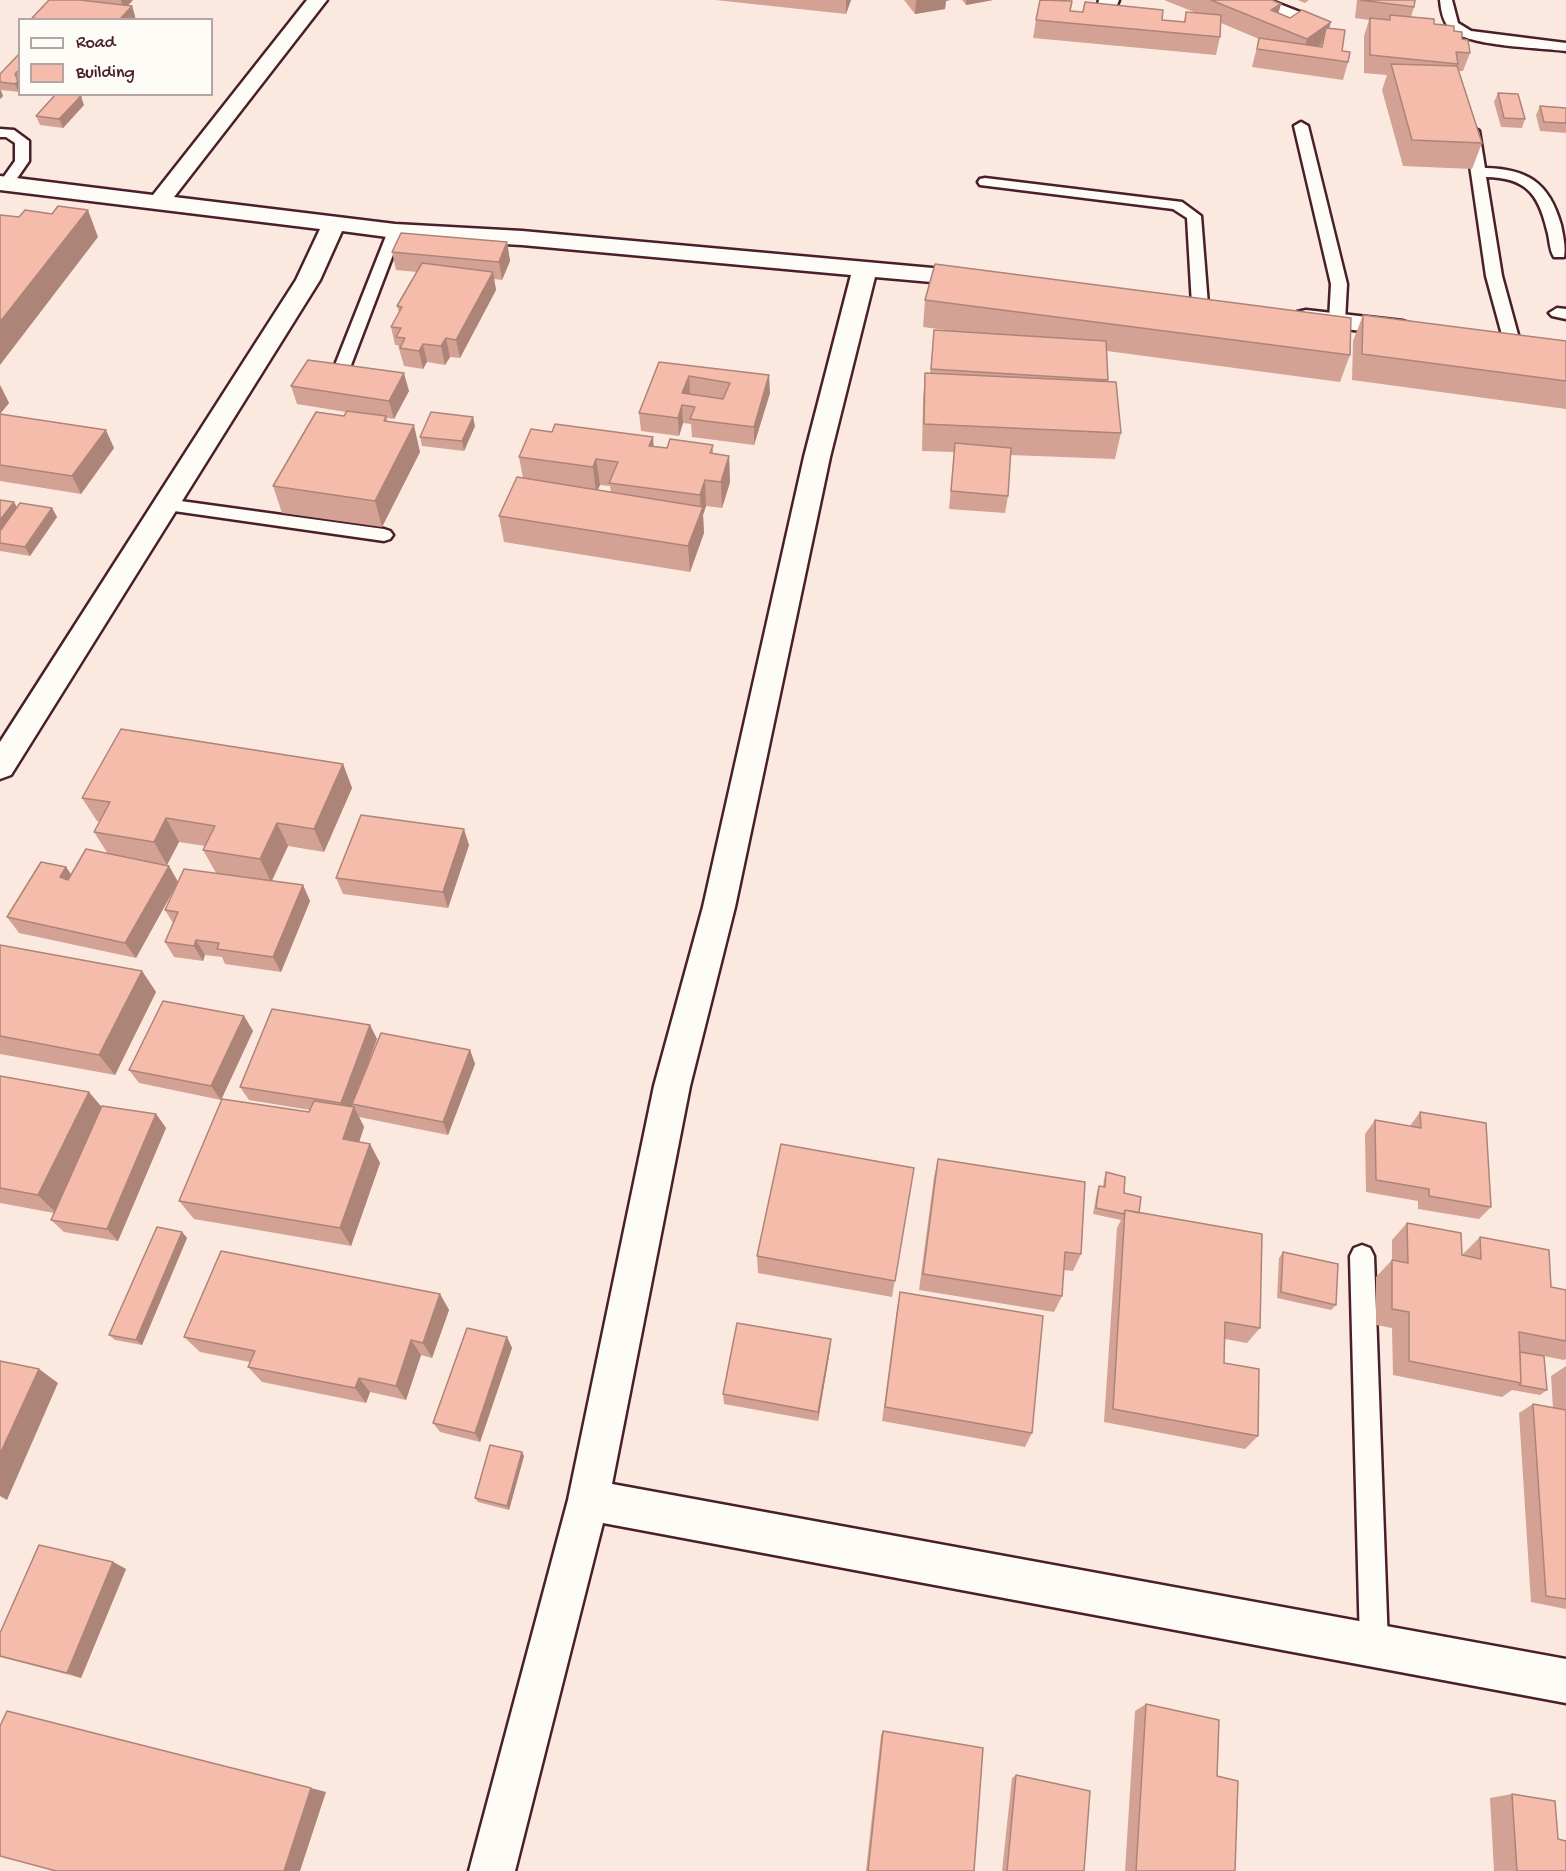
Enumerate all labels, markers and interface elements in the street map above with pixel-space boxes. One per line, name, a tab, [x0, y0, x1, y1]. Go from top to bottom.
legend	[18, 18, 213, 96]
text: Road	[76, 33, 115, 54]
text: Building	[76, 63, 135, 84]

